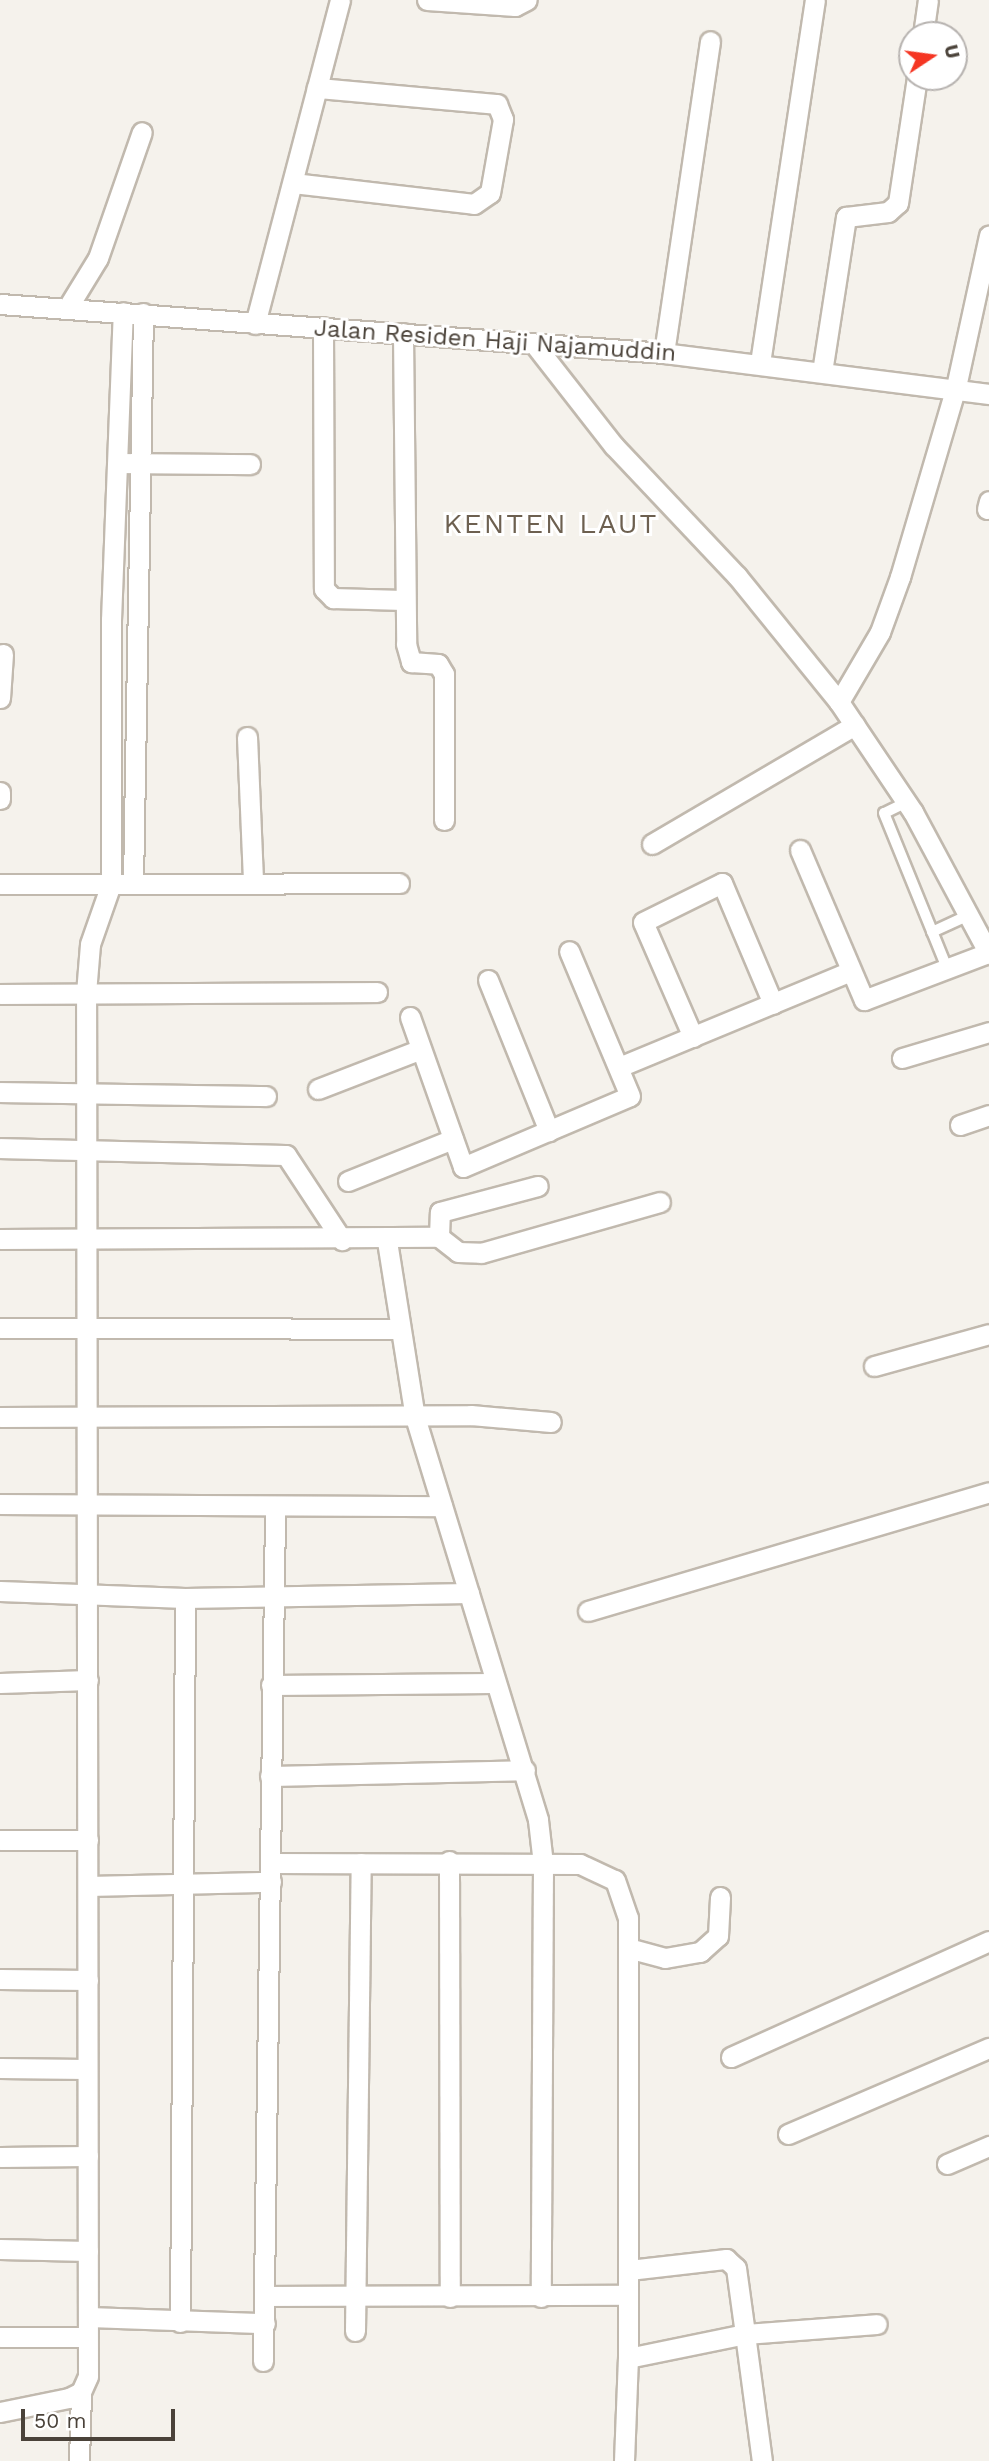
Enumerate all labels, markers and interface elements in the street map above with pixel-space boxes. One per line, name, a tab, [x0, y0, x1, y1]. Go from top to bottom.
north arrow	[898, 21, 968, 91]
text: U	[939, 42, 965, 61]
street label: Jalan Residen Haji Najamuddin	[313, 314, 677, 368]
district label: KENTEN LAUT	[445, 507, 657, 541]
scale bar	[24, 2394, 178, 2438]
text: 50 m	[34, 2408, 86, 2433]

